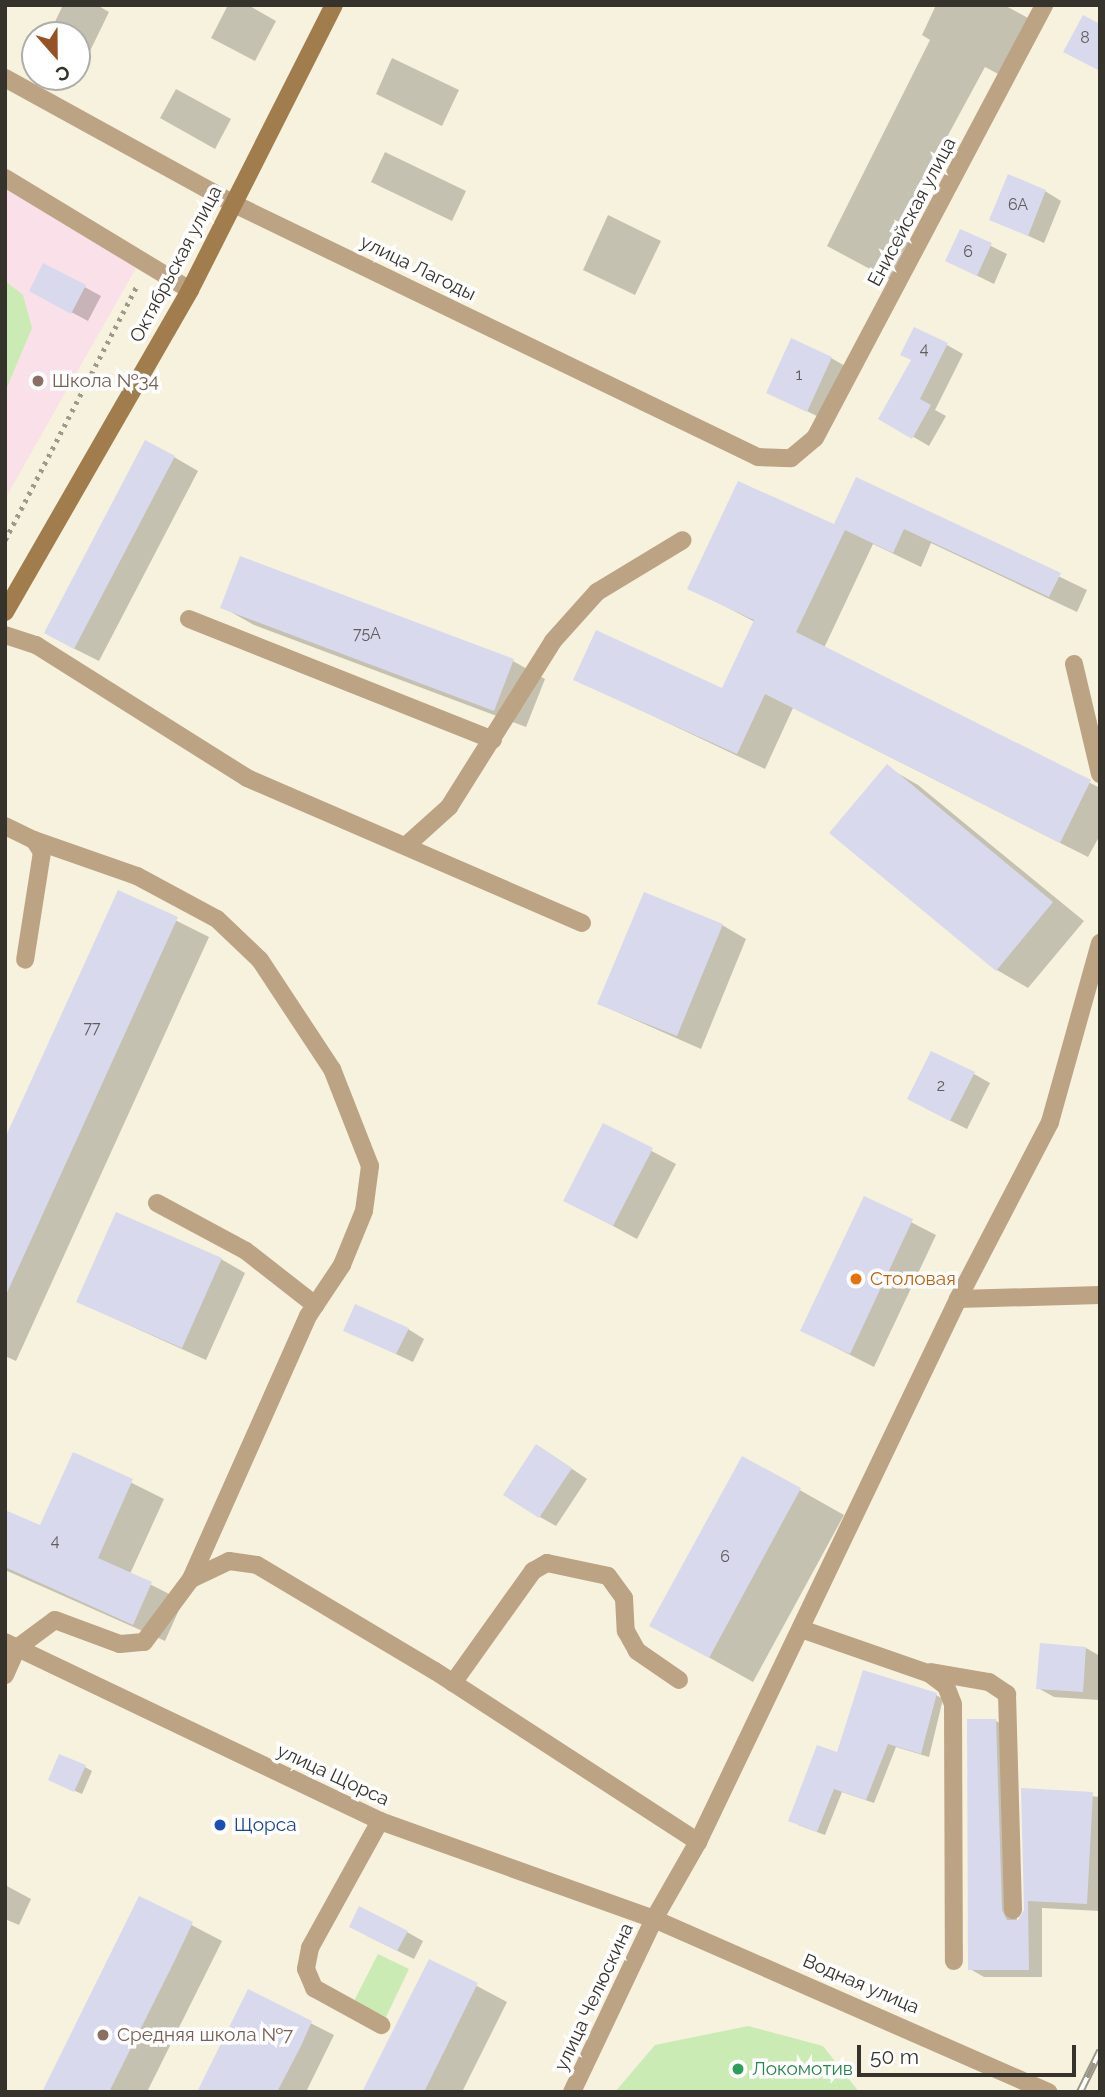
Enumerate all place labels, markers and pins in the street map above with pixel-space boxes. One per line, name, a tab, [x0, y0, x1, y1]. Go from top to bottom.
place label: Школа №34	[52, 370, 159, 392]
marker: Школа №34	[30, 373, 46, 389]
place label: Столовая	[870, 1268, 956, 1290]
marker: Столовая	[848, 1271, 864, 1287]
place label: Щорса	[234, 1814, 297, 1836]
marker: Щорса	[212, 1817, 228, 1833]
place label: Средняя школа №7	[117, 2024, 293, 2046]
marker: Средняя школа №7	[95, 2027, 111, 2043]
place label: Локомотив	[752, 2058, 853, 2080]
marker: Локомотив	[730, 2061, 746, 2077]

